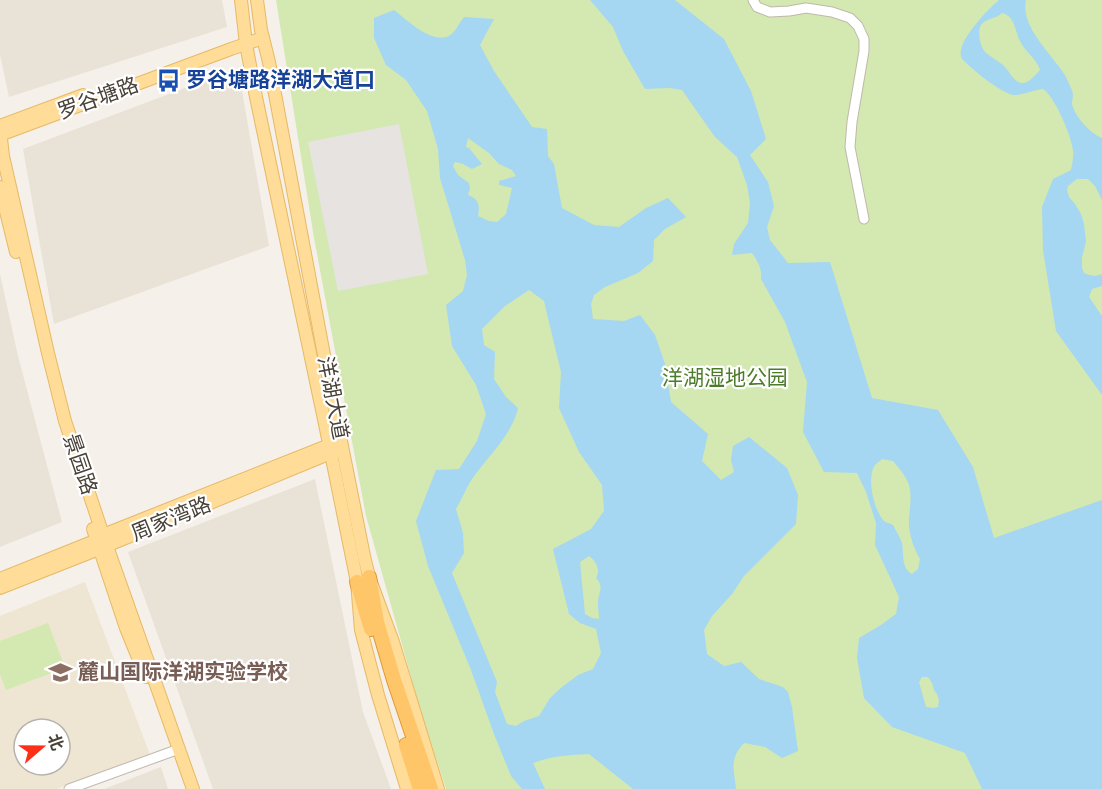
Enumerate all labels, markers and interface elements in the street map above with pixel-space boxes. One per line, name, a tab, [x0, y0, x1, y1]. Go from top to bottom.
bus stop icon: 罗谷塘路洋湖大道口	[155, 67, 181, 93]
place label: 罗谷塘路洋湖大道口	[186, 68, 375, 91]
street label: 罗谷塘路	[55, 73, 141, 123]
street label: 洋湖大道	[314, 355, 352, 441]
park label: 洋湖湿地公园	[662, 367, 788, 389]
street label: 景园路	[59, 431, 101, 497]
street label: 周家湾路	[128, 493, 214, 545]
school or university icon: 麓山国际洋湖实验学校	[47, 659, 73, 685]
place label: 麓山国际洋湖实验学校	[78, 660, 288, 683]
north arrow	[12, 717, 72, 777]
text: 北	[45, 732, 66, 752]

